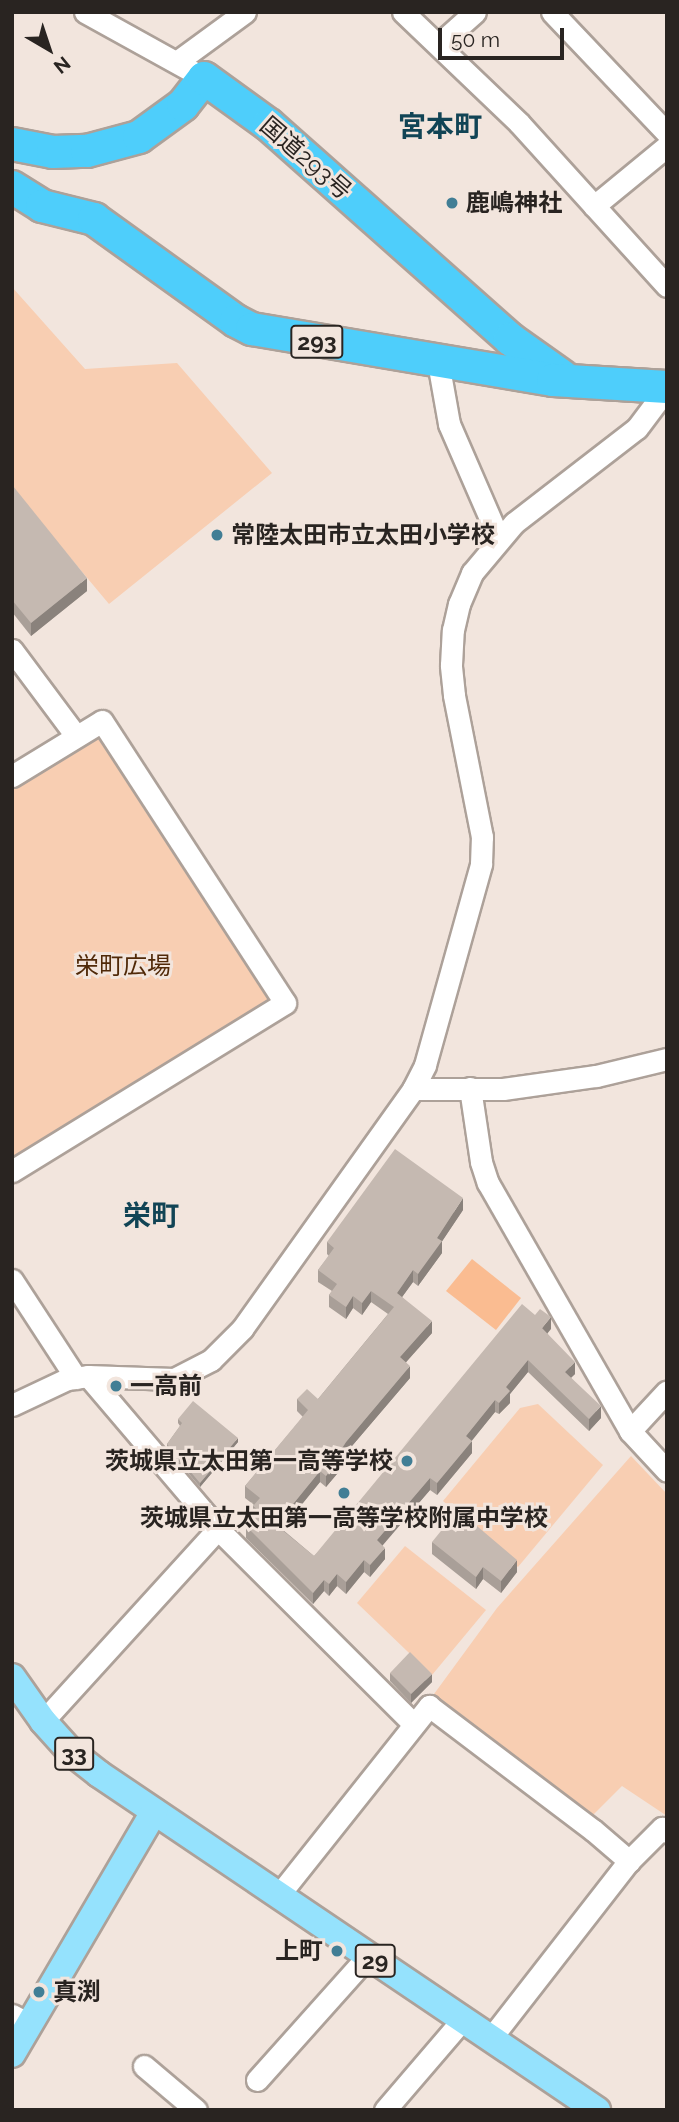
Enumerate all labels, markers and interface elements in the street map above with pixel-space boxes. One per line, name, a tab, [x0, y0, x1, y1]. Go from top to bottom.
north arrow	[14, 14, 84, 84]
scale bar	[441, 14, 567, 58]
text: 50 m	[451, 27, 500, 52]
text: N	[50, 52, 75, 78]
district label: 宮本町	[398, 110, 482, 144]
street label: 国道293号	[255, 111, 357, 205]
place label: 鹿嶋神社	[466, 189, 562, 217]
marker: 鹿嶋神社	[444, 195, 460, 211]
road number: 293	[289, 322, 345, 362]
place label: 常陸太田市立太田小学校	[231, 521, 495, 549]
marker: 常陸太田市立太田小学校	[209, 527, 225, 543]
park label: 栄町広場	[75, 952, 171, 980]
district label: 栄町	[123, 1199, 179, 1233]
place label: 一高前	[130, 1372, 202, 1400]
marker: 一高前	[108, 1378, 124, 1394]
place label: 茨城県立太田第一高等学校	[105, 1447, 393, 1475]
marker: 茨城県立太田第一高等学校	[399, 1453, 415, 1469]
marker: 茨城県立太田第一高等学校附属中学校	[336, 1485, 352, 1501]
place label: 茨城県立太田第一高等学校附属中学校	[140, 1504, 548, 1532]
road number: 33	[53, 1735, 95, 1774]
place label: 上町	[275, 1937, 323, 1965]
road number: 29	[354, 1942, 396, 1980]
marker: 上町	[329, 1943, 345, 1959]
place label: 真渕	[53, 1978, 101, 2006]
marker: 真渕	[31, 1984, 47, 2000]

